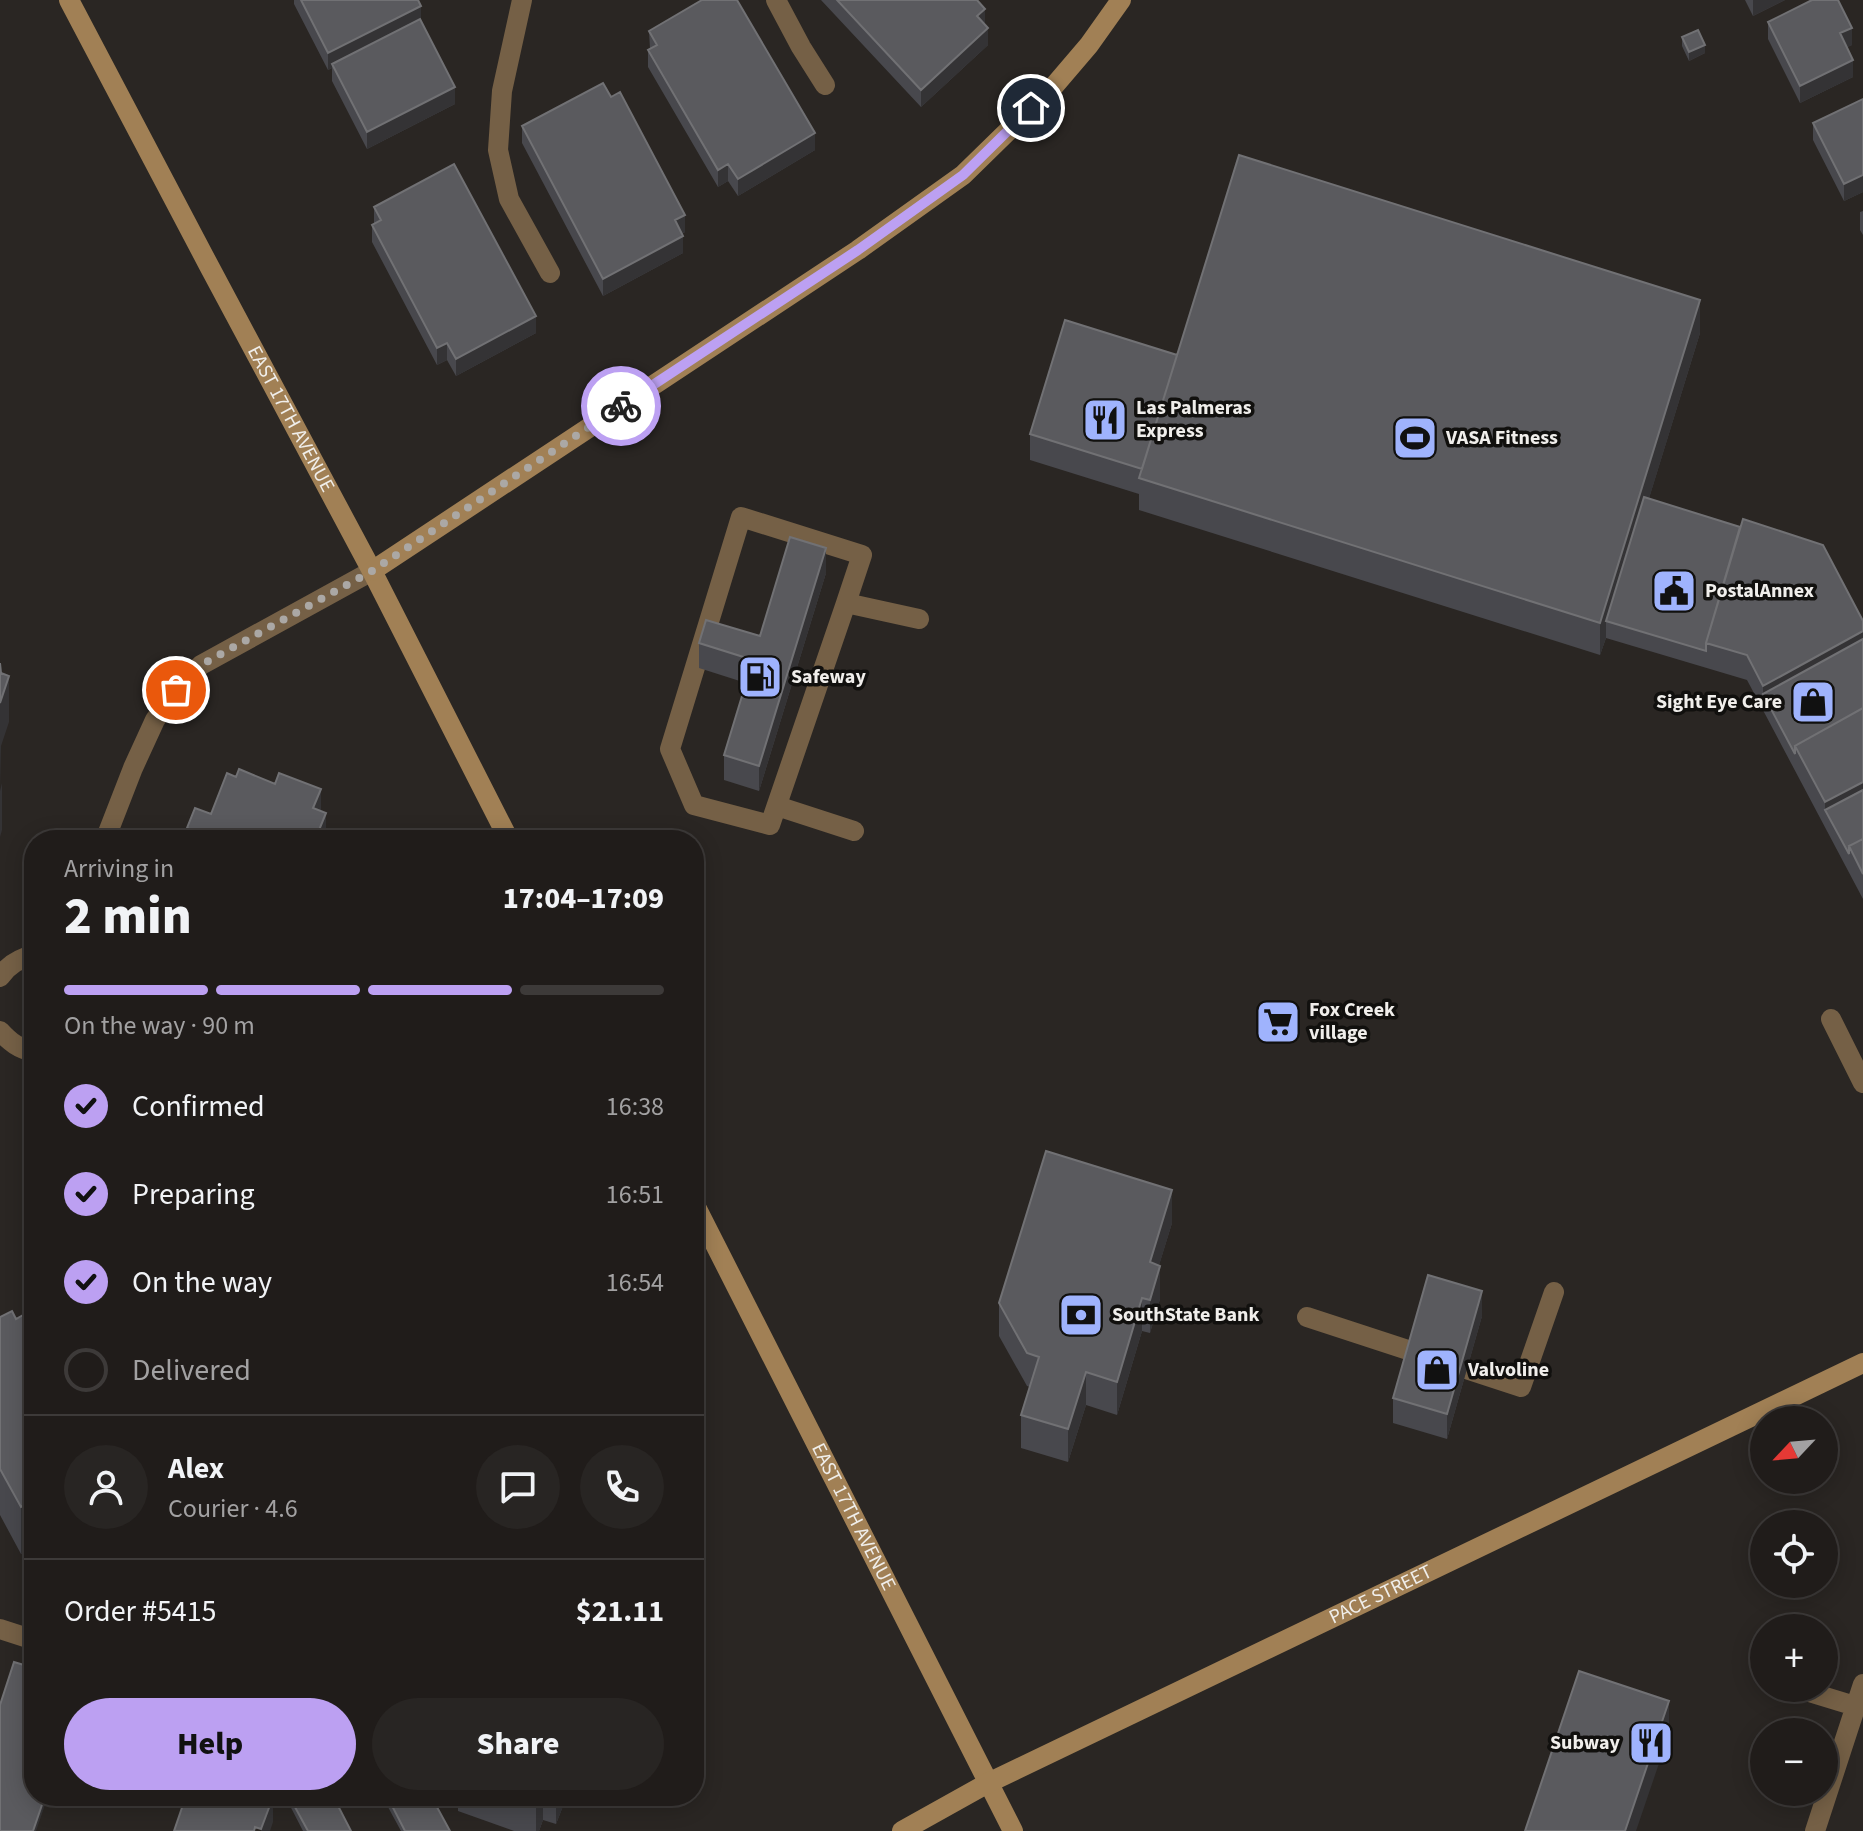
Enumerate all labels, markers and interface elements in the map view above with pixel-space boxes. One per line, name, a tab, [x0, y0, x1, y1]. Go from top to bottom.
pin	[997, 74, 1065, 142]
icon: home	[1009, 86, 1053, 130]
street label: EAST 17TH AVENUE	[240, 341, 341, 497]
courier	[581, 366, 661, 446]
icon: bike	[599, 384, 643, 428]
place label: Las Palmeras Express	[1136, 394, 1252, 445]
restaurant icon: Las Palmeras Express	[1081, 396, 1129, 444]
sports icon: VASA Fitness	[1391, 414, 1439, 462]
place label: VASA Fitness	[1445, 424, 1558, 452]
public building icon: PostalAnnex	[1650, 567, 1698, 615]
place label: PostalAnnex	[1705, 577, 1814, 605]
fuel station icon: Safeway	[736, 653, 784, 701]
pin	[142, 656, 210, 724]
place label: Safeway	[791, 663, 866, 691]
icon: bag	[154, 668, 198, 712]
shop icon: Sight Eye Care	[1789, 678, 1837, 726]
place label: Sight Eye Care	[1656, 688, 1782, 716]
text: Arriving in	[64, 850, 174, 887]
text: 17:04–17:09	[503, 877, 664, 920]
text: 2 min	[64, 880, 192, 954]
place label: Fox Creek village	[1309, 996, 1395, 1047]
supermarket icon: Fox Creek village	[1254, 998, 1302, 1046]
text: On the way · 90 m	[64, 1007, 255, 1044]
icon: check	[64, 1084, 108, 1128]
text: Confirmed	[132, 1085, 265, 1128]
text: 16:38	[606, 1088, 664, 1125]
icon: check	[64, 1172, 108, 1216]
text: Preparing	[132, 1173, 255, 1216]
text: 16:51	[606, 1176, 664, 1213]
icon: check	[64, 1260, 108, 1304]
text: On the way	[132, 1261, 272, 1304]
text: 16:54	[606, 1264, 664, 1301]
bank icon: SouthState Bank	[1057, 1291, 1105, 1339]
place label: SouthState Bank	[1112, 1301, 1259, 1329]
shop icon: Valvoline	[1413, 1346, 1461, 1394]
text: Delivered	[132, 1349, 251, 1392]
place label: Valvoline	[1467, 1356, 1549, 1384]
north arrow	[1750, 1406, 1838, 1494]
map controls	[1750, 1406, 1838, 1806]
street label: EAST 17TH AVENUE	[804, 1438, 903, 1595]
button: person	[64, 1445, 148, 1529]
button: chat	[476, 1445, 560, 1529]
button: phone	[580, 1445, 664, 1529]
text: Alex	[168, 1447, 224, 1490]
text: Courier · 4.6	[168, 1490, 298, 1527]
button: locate	[1750, 1510, 1838, 1598]
street label: PACE STREET	[1324, 1558, 1437, 1631]
text: Order #5415	[64, 1590, 217, 1633]
text: $21.11	[576, 1590, 664, 1633]
button: +	[1750, 1614, 1838, 1702]
button: Help	[64, 1698, 356, 1790]
button: Share	[372, 1698, 664, 1790]
button: −	[1750, 1718, 1838, 1806]
restaurant icon: Subway	[1627, 1719, 1675, 1767]
place label: Subway	[1550, 1729, 1621, 1757]

